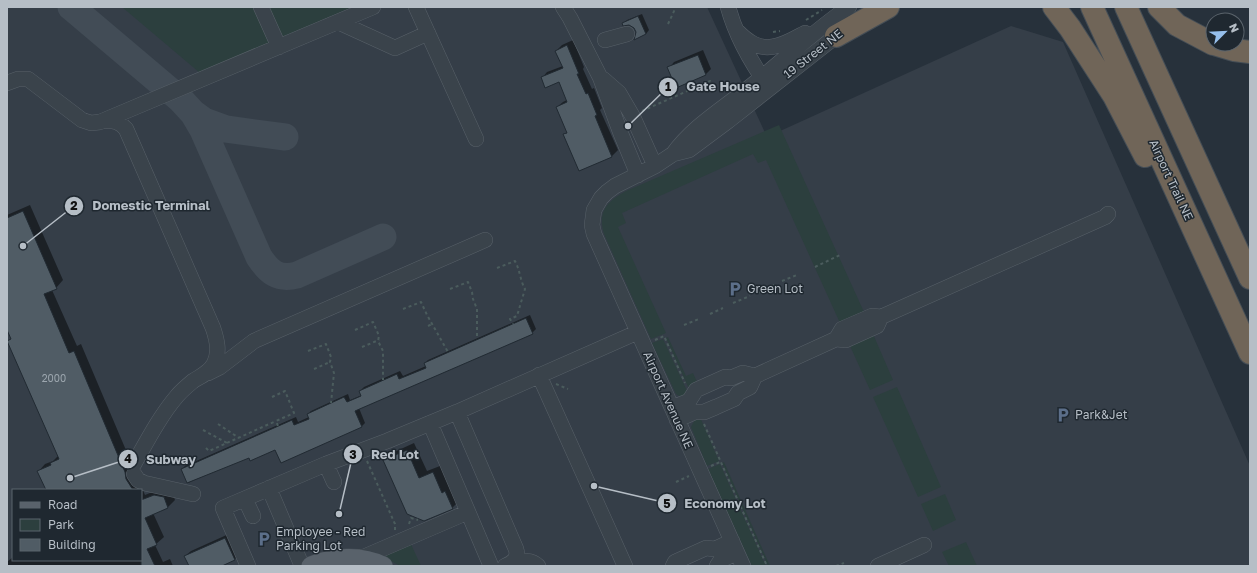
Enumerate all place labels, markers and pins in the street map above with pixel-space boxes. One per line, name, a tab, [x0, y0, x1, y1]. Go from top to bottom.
callout: Gate House	[658, 74, 768, 99]
callout: Domestic Terminal	[64, 193, 217, 218]
parking icon: Green Lot	[726, 280, 744, 298]
place label: Green Lot	[747, 281, 803, 296]
parking icon: Park&Jet	[1054, 406, 1072, 424]
place label: Park&Jet	[1075, 407, 1128, 422]
callout: Red Lot	[343, 442, 427, 467]
callout: Subway	[118, 447, 204, 472]
callout: Economy Lot	[657, 491, 774, 516]
place label: Employee - Red Parking Lot	[276, 524, 365, 553]
parking icon: Employee - Red Parking Lot	[255, 530, 273, 548]

